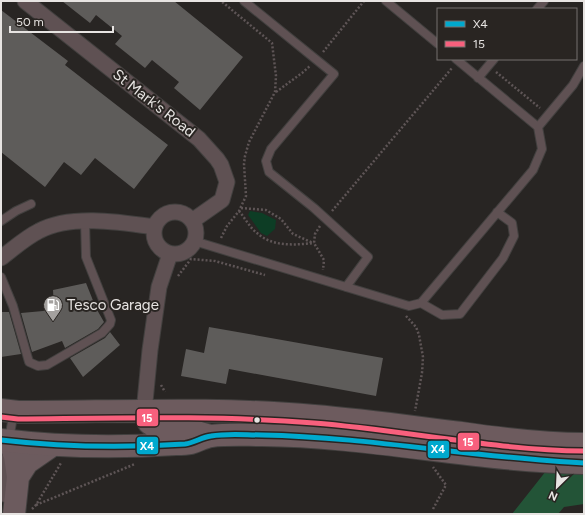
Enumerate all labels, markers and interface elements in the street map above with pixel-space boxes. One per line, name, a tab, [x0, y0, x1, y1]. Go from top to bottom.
scale bar	[10, 8, 113, 34]
legend	[437, 8, 577, 60]
text: 50 m	[16, 15, 44, 29]
text: X4	[473, 17, 488, 31]
text: 15	[473, 37, 485, 51]
street label: St Mark's Road	[109, 65, 199, 141]
fuel station icon: Tesco Garage	[42, 294, 64, 322]
place label: Tesco Garage	[67, 296, 159, 314]
line badge: 15	[136, 408, 159, 427]
text: 15	[141, 412, 153, 425]
unlabelled marker	[252, 415, 262, 425]
line badge: 15	[457, 432, 480, 451]
line badge: X4	[136, 436, 159, 455]
text: 15	[462, 436, 474, 449]
text: X4	[140, 440, 154, 453]
line badge: X4	[427, 440, 450, 459]
text: X4	[431, 443, 445, 456]
north arrow	[537, 467, 577, 507]
text: N	[547, 488, 560, 503]

